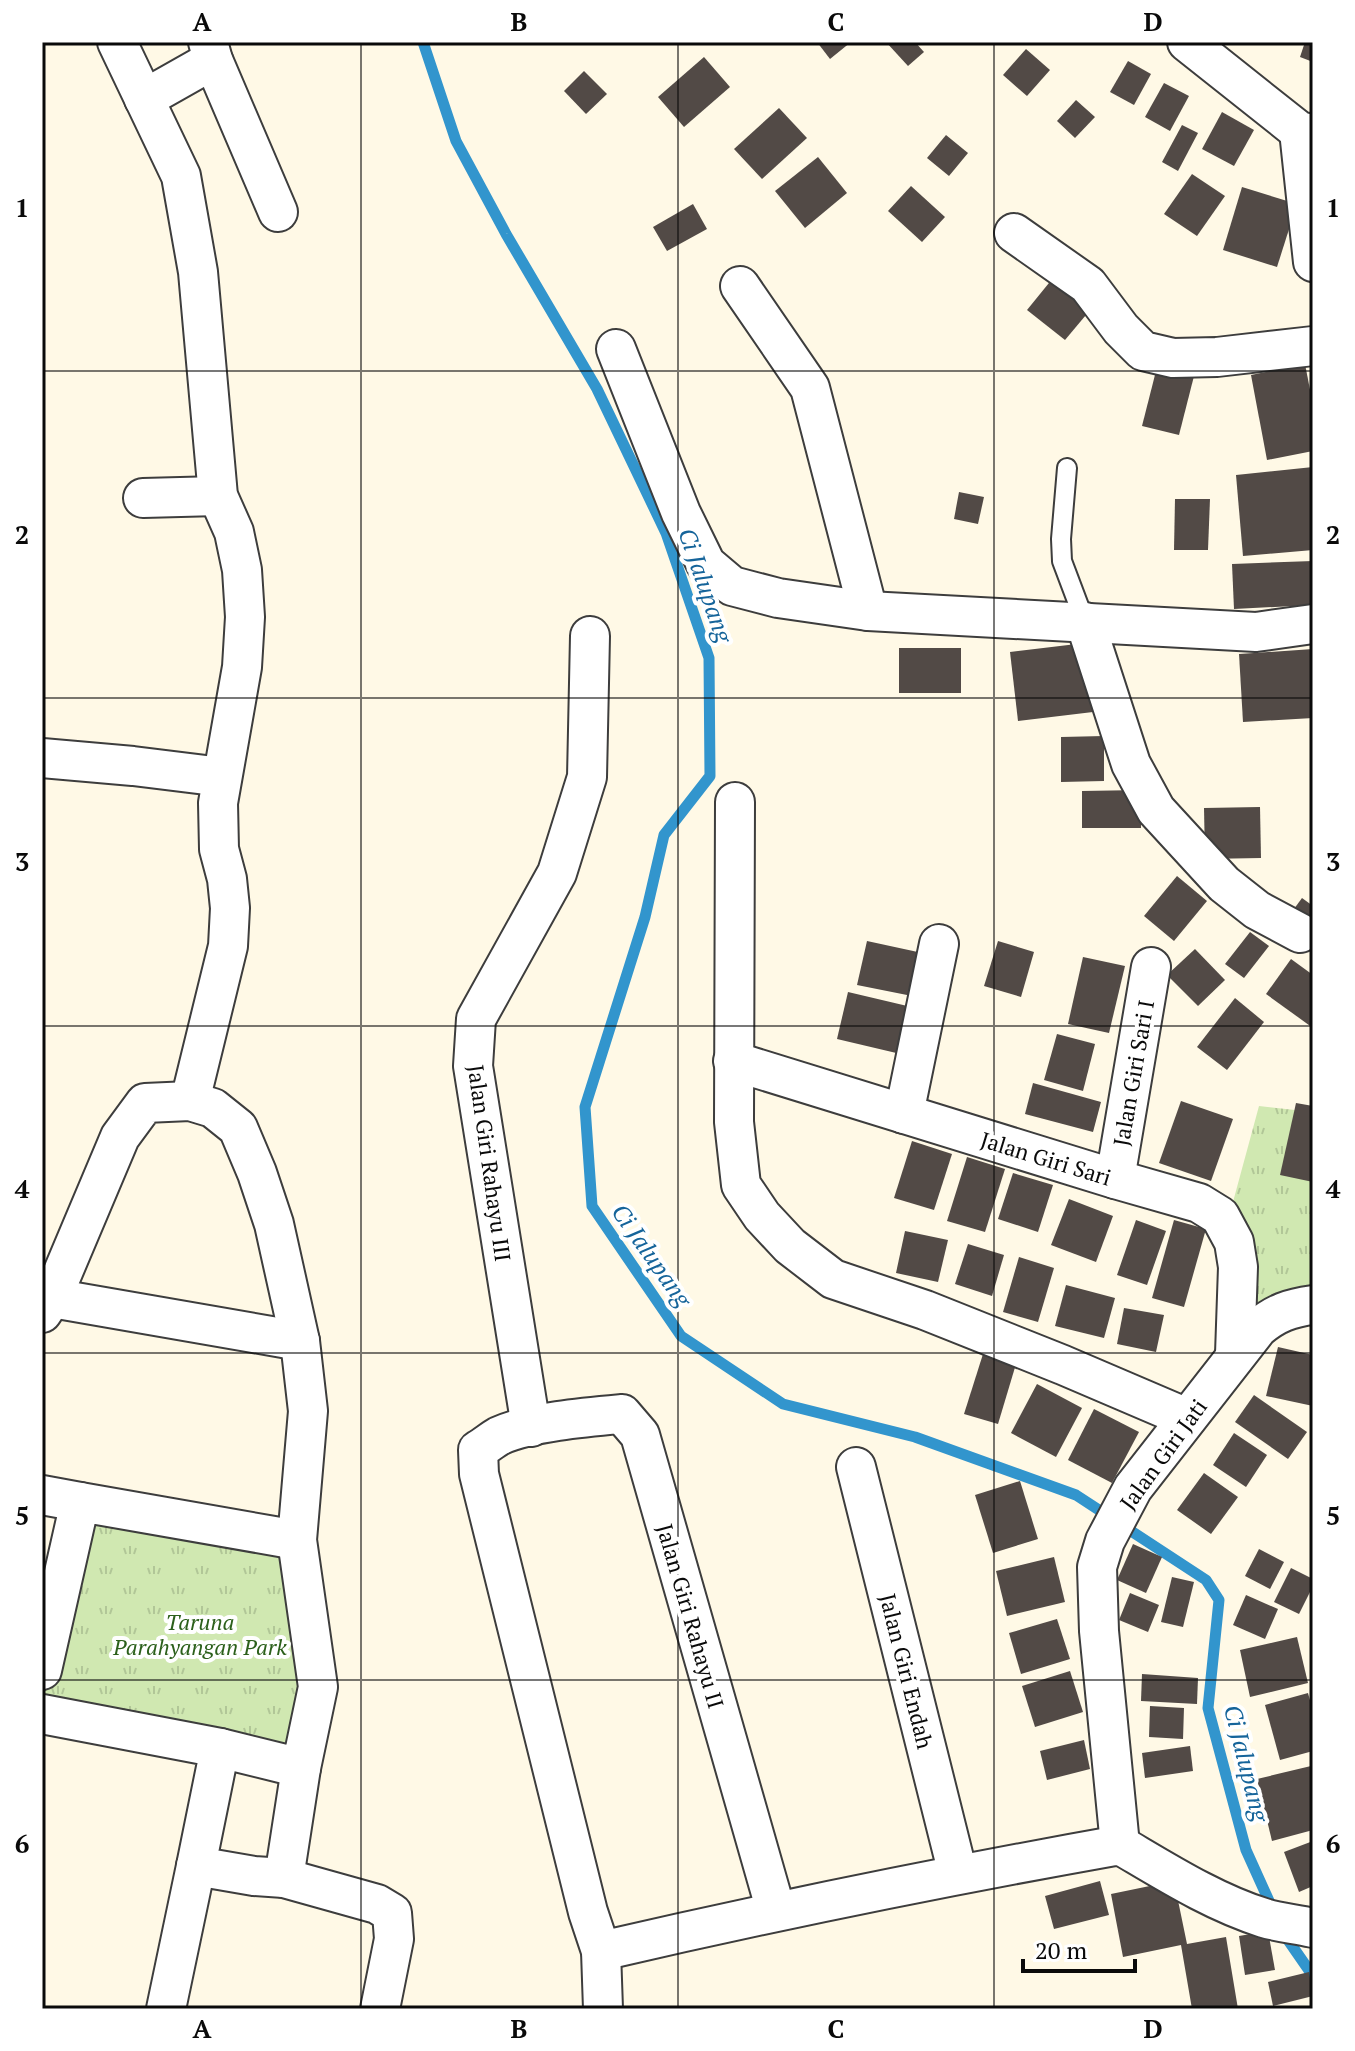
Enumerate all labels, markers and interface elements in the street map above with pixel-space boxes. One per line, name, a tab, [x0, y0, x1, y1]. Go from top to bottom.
text: A	[193, 4, 212, 38]
text: B	[511, 4, 527, 38]
text: C	[828, 4, 844, 38]
text: D	[1143, 4, 1163, 38]
text: 1	[15, 190, 29, 224]
text: 1	[1326, 190, 1340, 224]
text: 2	[15, 517, 29, 551]
text: 2	[1326, 517, 1340, 551]
water label: Ci Jalupang	[672, 524, 741, 648]
text: 3	[15, 844, 29, 878]
text: 3	[1326, 844, 1340, 878]
street label: Jalan Giri Sari I	[1106, 998, 1160, 1148]
street label: Jalan Giri Rahayu III	[462, 1063, 518, 1263]
street label: Jalan Giri Sari	[977, 1124, 1115, 1192]
text: 4	[15, 1171, 30, 1205]
text: 4	[1326, 1171, 1341, 1205]
water label: Ci Jalupang	[605, 1197, 700, 1314]
street label: Jalan Giri Jati	[1113, 1393, 1213, 1515]
text: 5	[15, 1498, 29, 1532]
text: 5	[1326, 1498, 1340, 1532]
street label: Jalan Giri Rahayu II	[651, 1520, 731, 1712]
street label: Jalan Giri Endah	[874, 1590, 940, 1752]
park label: Taruna Parahyangan Park	[112, 1607, 287, 1661]
water label: Ci Jalupang	[1217, 1701, 1277, 1826]
text: 6	[15, 1826, 29, 1860]
text: 6	[1326, 1826, 1340, 1860]
scale bar	[1023, 1923, 1135, 1973]
text: 20 m	[1035, 1934, 1087, 1966]
text: A	[193, 2011, 212, 2045]
text: B	[511, 2011, 527, 2045]
text: C	[828, 2011, 844, 2045]
text: D	[1143, 2011, 1163, 2045]

